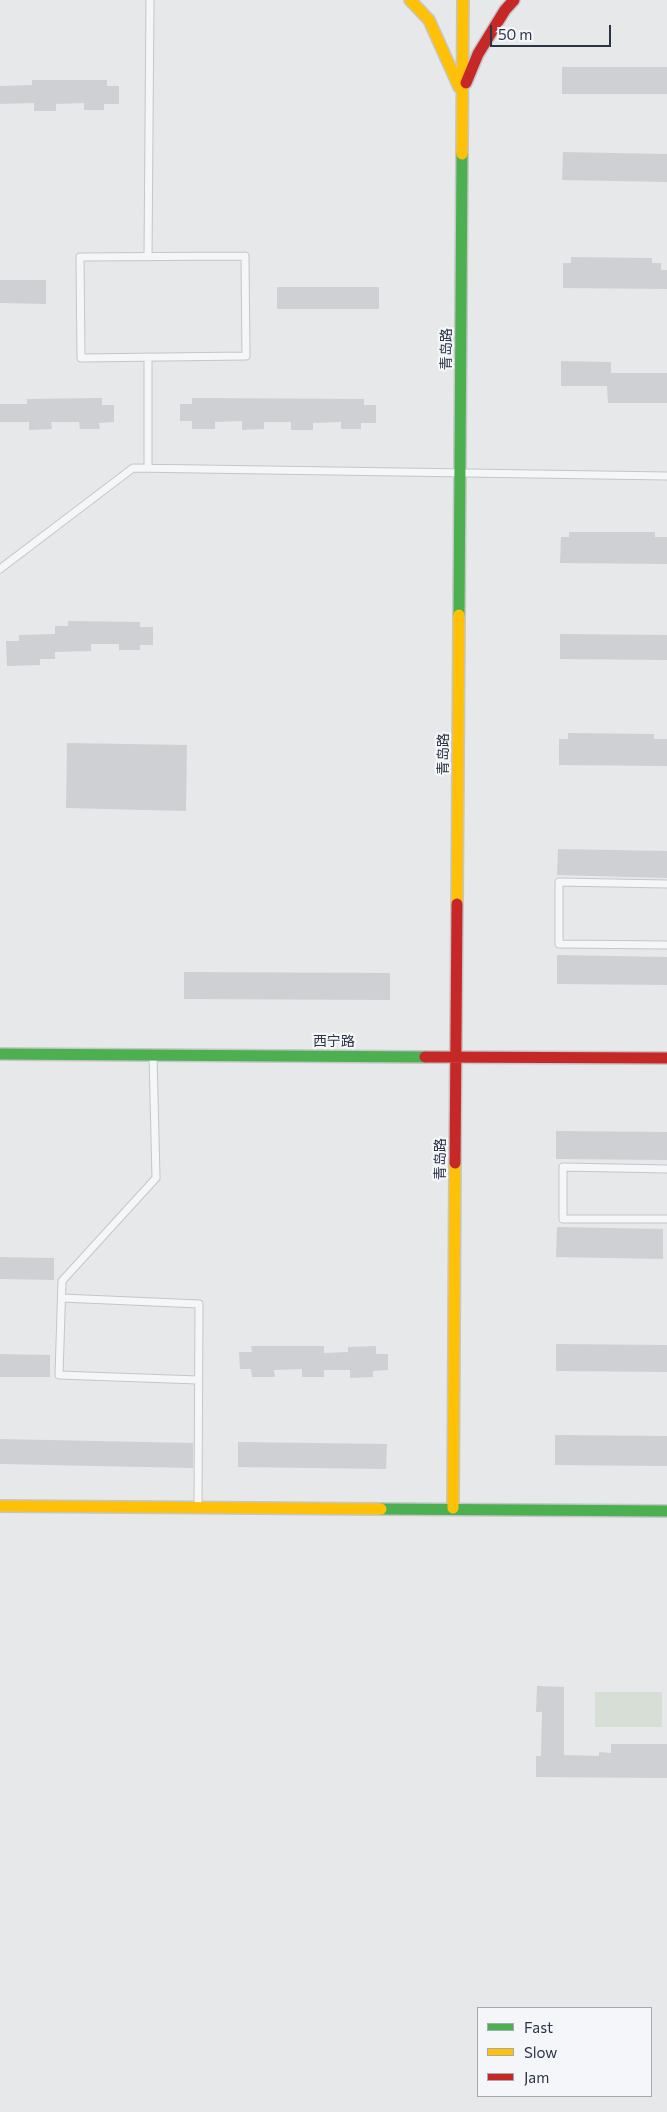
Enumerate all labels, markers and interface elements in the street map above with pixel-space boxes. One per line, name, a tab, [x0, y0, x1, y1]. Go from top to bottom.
scale bar	[492, 15, 613, 47]
text: 50 m	[498, 25, 532, 43]
street label: 青岛路	[438, 328, 454, 370]
street label: 青岛路	[435, 733, 451, 775]
street label: 西宁路	[313, 1033, 355, 1049]
street label: 青岛路	[432, 1138, 448, 1180]
legend	[477, 2007, 652, 2097]
text: Fast	[524, 2018, 553, 2036]
text: Slow	[524, 2043, 557, 2061]
text: Jam	[524, 2068, 549, 2086]

